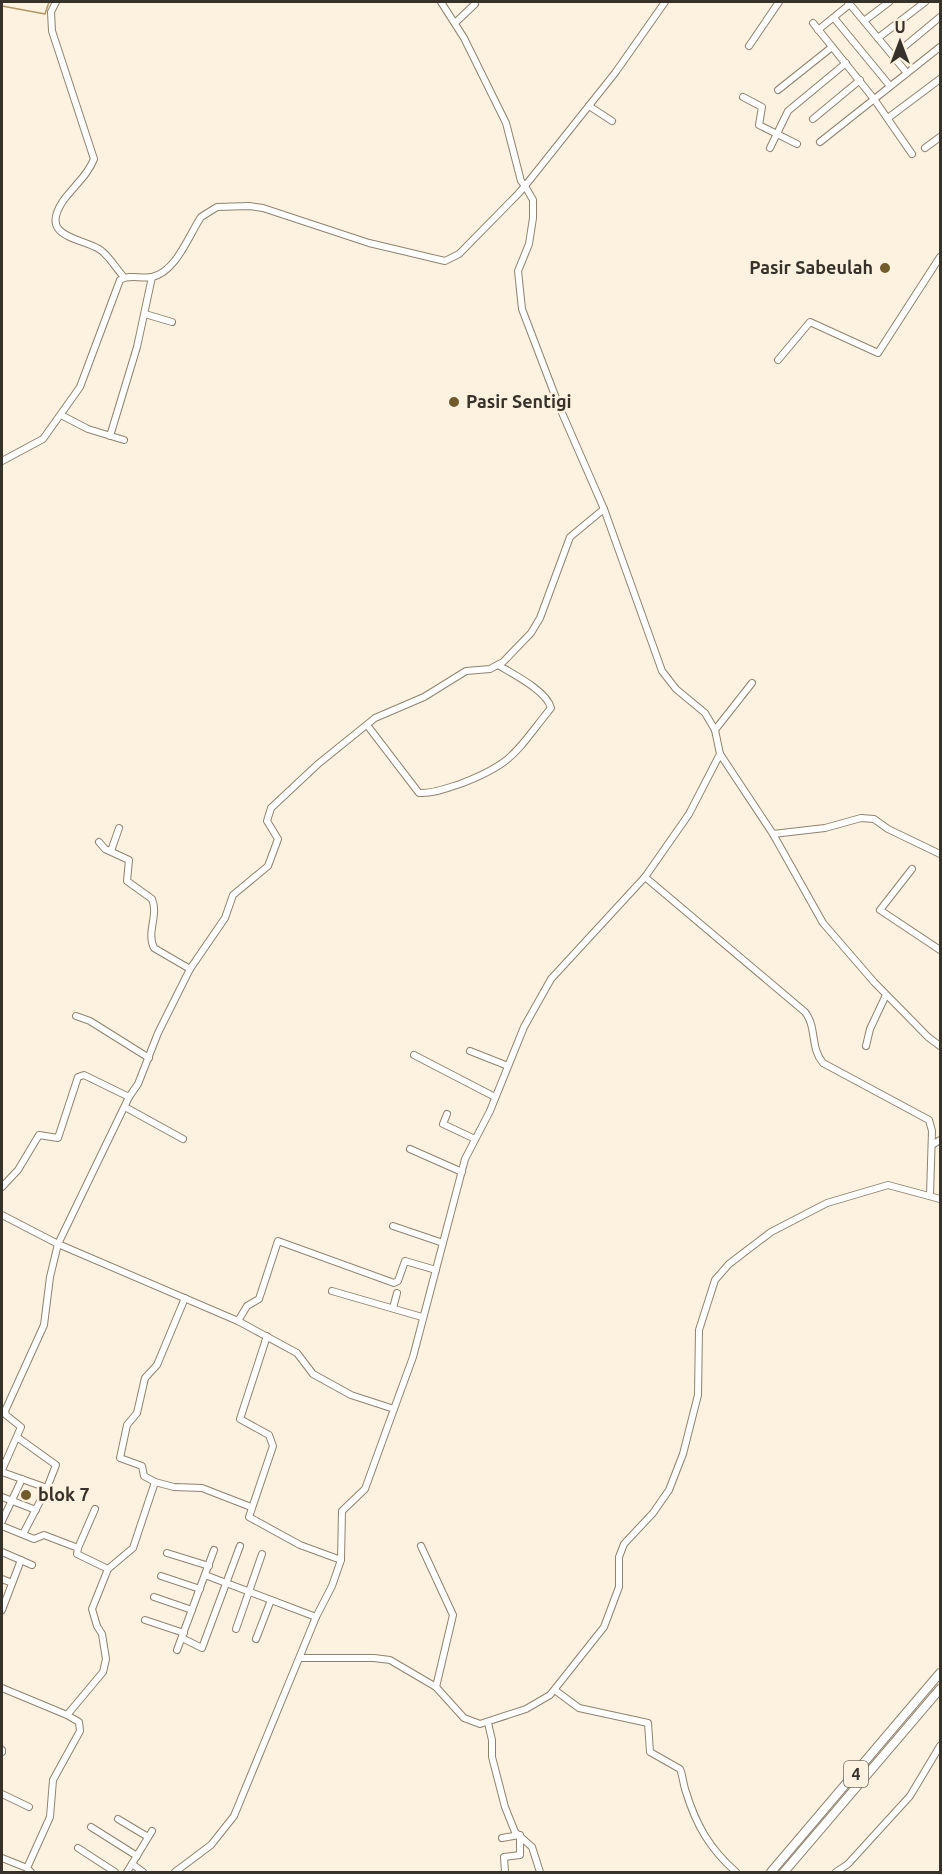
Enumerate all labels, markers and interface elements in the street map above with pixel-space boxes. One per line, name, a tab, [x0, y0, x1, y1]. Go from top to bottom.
north arrow	[870, 12, 930, 72]
text: U	[894, 18, 906, 36]
place label: Pasir Sabeulah	[749, 257, 873, 277]
marker: Pasir Sabeulah	[878, 261, 892, 275]
place label: Pasir Sentigi	[466, 391, 572, 411]
marker: Pasir Sentigi	[447, 395, 461, 409]
place label: blok 7	[38, 1484, 90, 1504]
marker: blok 7	[19, 1488, 33, 1502]
road number: 4	[844, 1761, 868, 1787]

